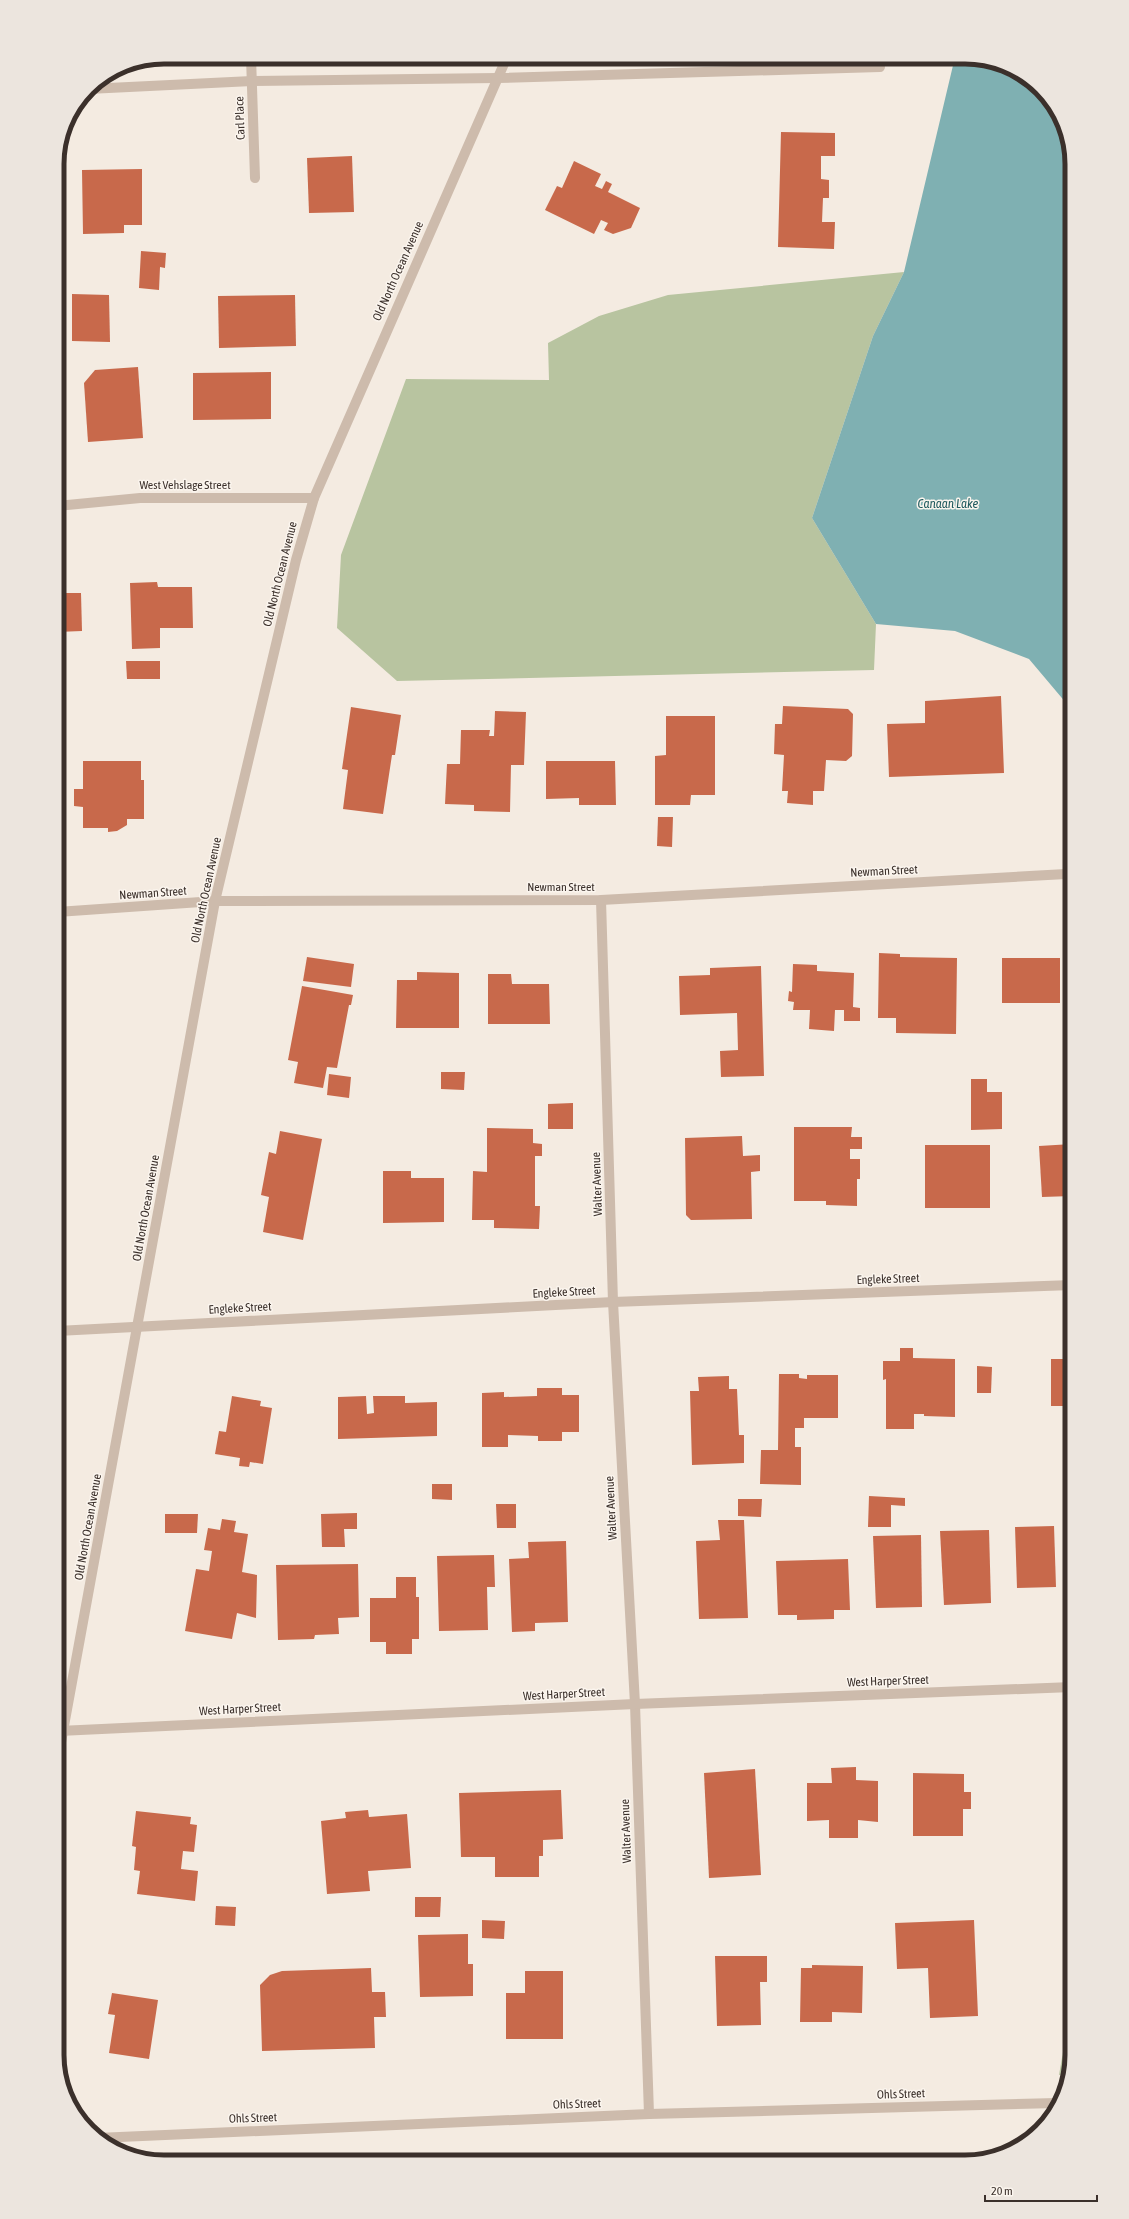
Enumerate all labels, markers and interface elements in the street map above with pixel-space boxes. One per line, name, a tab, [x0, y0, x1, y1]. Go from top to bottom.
street label: Carl Place	[232, 96, 248, 140]
street label: Old North Ocean Avenue	[370, 219, 426, 323]
street label: West Vehslage Street	[139, 478, 231, 492]
water label: Canaan Lake	[918, 496, 978, 511]
street label: Old North Ocean Avenue	[260, 520, 300, 628]
street label: Old North Ocean Avenue	[188, 836, 224, 944]
street label: Newman Street	[850, 862, 919, 880]
street label: Newman Street	[527, 880, 595, 894]
street label: Newman Street	[119, 884, 188, 902]
street label: Walter Avenue	[589, 1152, 605, 1216]
street label: Old North Ocean Avenue	[130, 1154, 162, 1262]
street label: Engleke Street	[856, 1271, 920, 1287]
street label: Engleke Street	[532, 1283, 596, 1301]
street label: Engleke Street	[208, 1299, 272, 1317]
street label: Old North Ocean Avenue	[72, 1473, 104, 1581]
street label: Walter Avenue	[602, 1476, 620, 1540]
street label: West Harper Street	[847, 1673, 930, 1689]
street label: West Harper Street	[523, 1685, 606, 1703]
street label: West Harper Street	[199, 1700, 282, 1718]
street label: Walter Avenue	[618, 1799, 634, 1863]
street label: Ohls Street	[877, 2086, 926, 2102]
street label: Ohls Street	[553, 2096, 602, 2112]
street label: Ohls Street	[229, 2110, 278, 2126]
scale bar	[985, 2177, 1097, 2203]
text: 20 m	[991, 2184, 1013, 2198]

